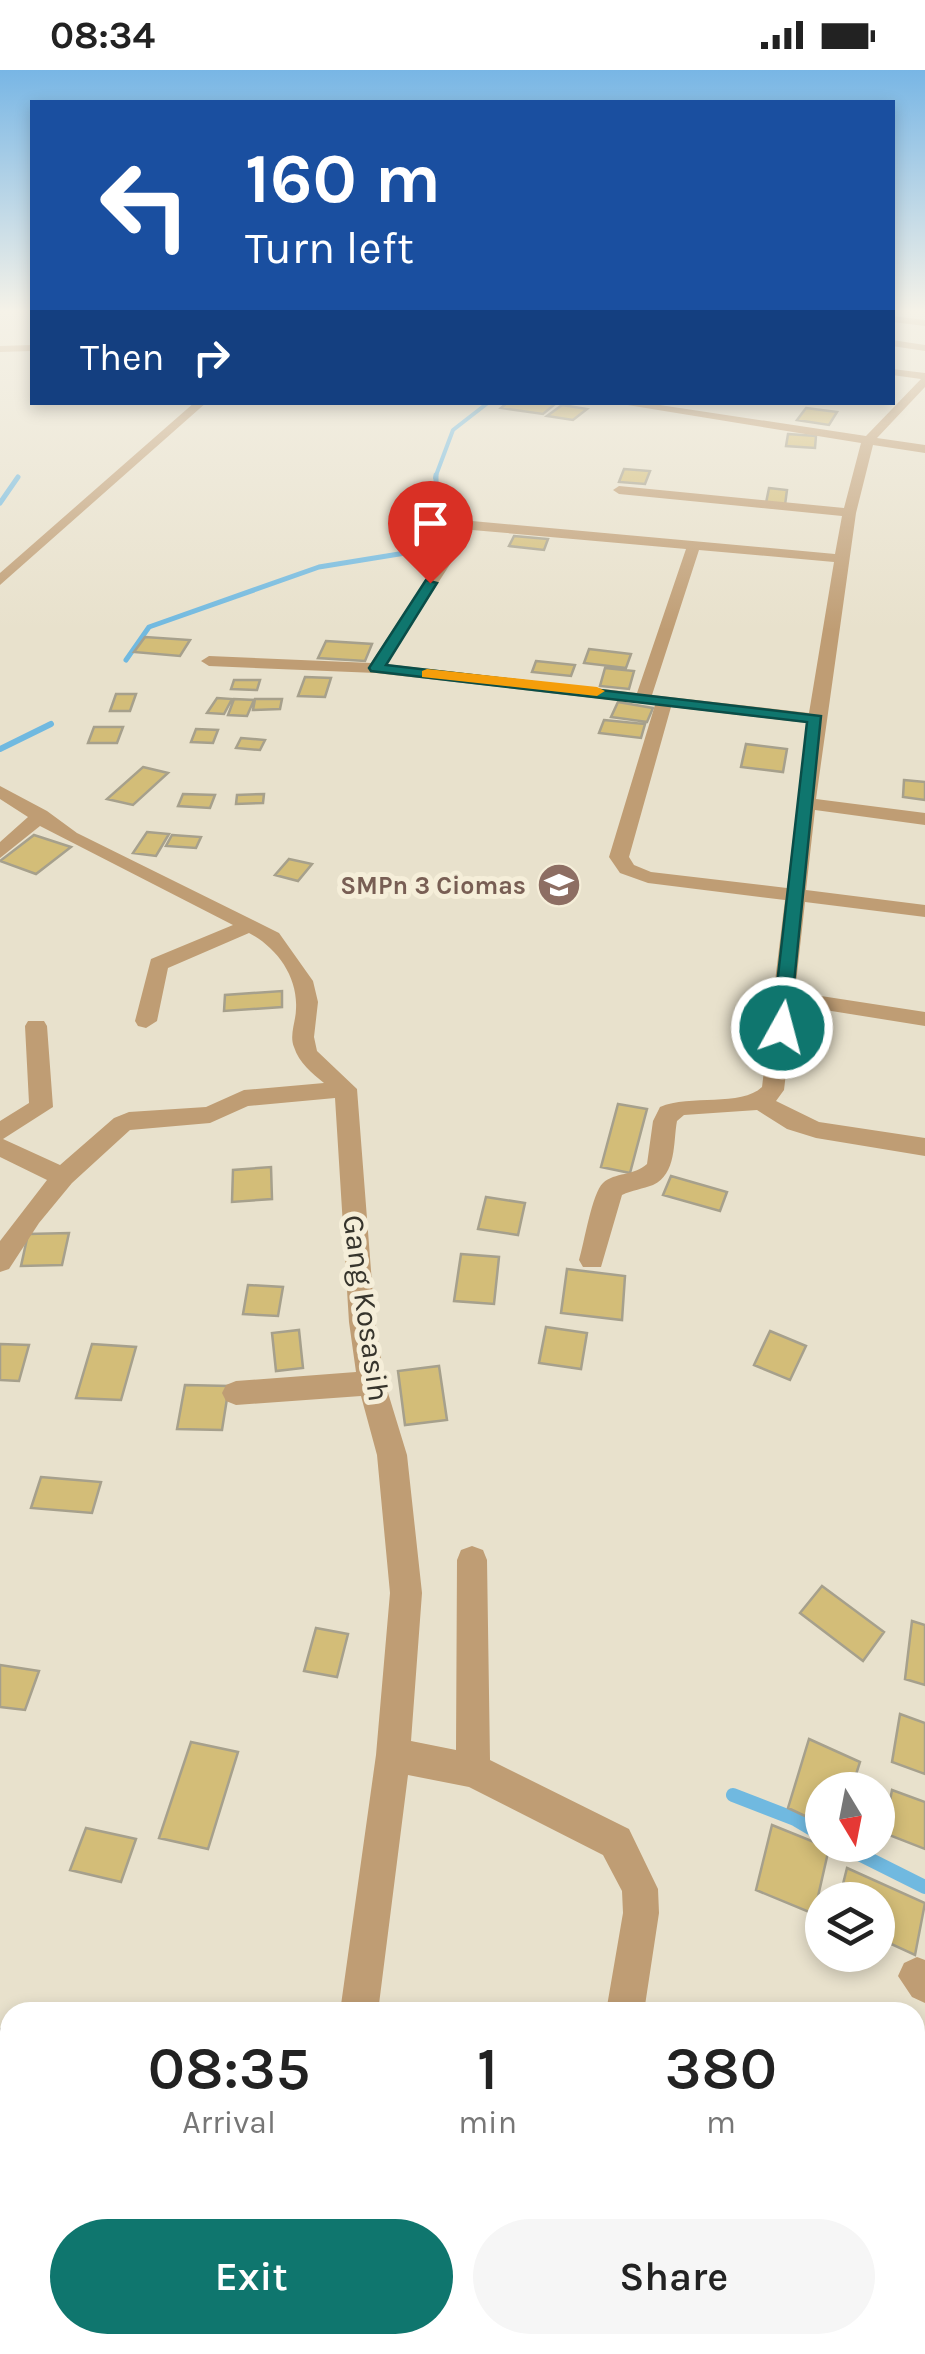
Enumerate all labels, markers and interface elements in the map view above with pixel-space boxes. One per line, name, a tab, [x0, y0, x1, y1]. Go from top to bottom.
text: 08:34	[50, 13, 155, 58]
text: 160 m	[245, 138, 441, 220]
icon: left	[80, 140, 210, 270]
text: Turn left	[245, 222, 414, 274]
icon: right	[184, 330, 239, 385]
text: Then	[80, 335, 164, 380]
pin	[388, 481, 473, 584]
icon: arrive	[403, 496, 458, 551]
school or university icon: SMPn 3 Ciomas	[536, 862, 582, 908]
place label: SMPn 3 Ciomas	[340, 871, 526, 900]
position arrow	[730, 976, 834, 1080]
street label: Gang Kosasih	[335, 1213, 397, 1403]
north arrow	[805, 1772, 895, 1862]
map controls	[805, 1772, 895, 1972]
button: layers	[805, 1882, 895, 1972]
text: 08:35	[148, 2034, 310, 2104]
text: 1	[477, 2034, 498, 2104]
text: 380	[665, 2034, 777, 2104]
text: Arrival	[182, 2104, 276, 2141]
text: min	[458, 2104, 517, 2141]
text: m	[706, 2104, 736, 2141]
button: Exit	[50, 2219, 453, 2334]
button: Share	[473, 2219, 875, 2334]

